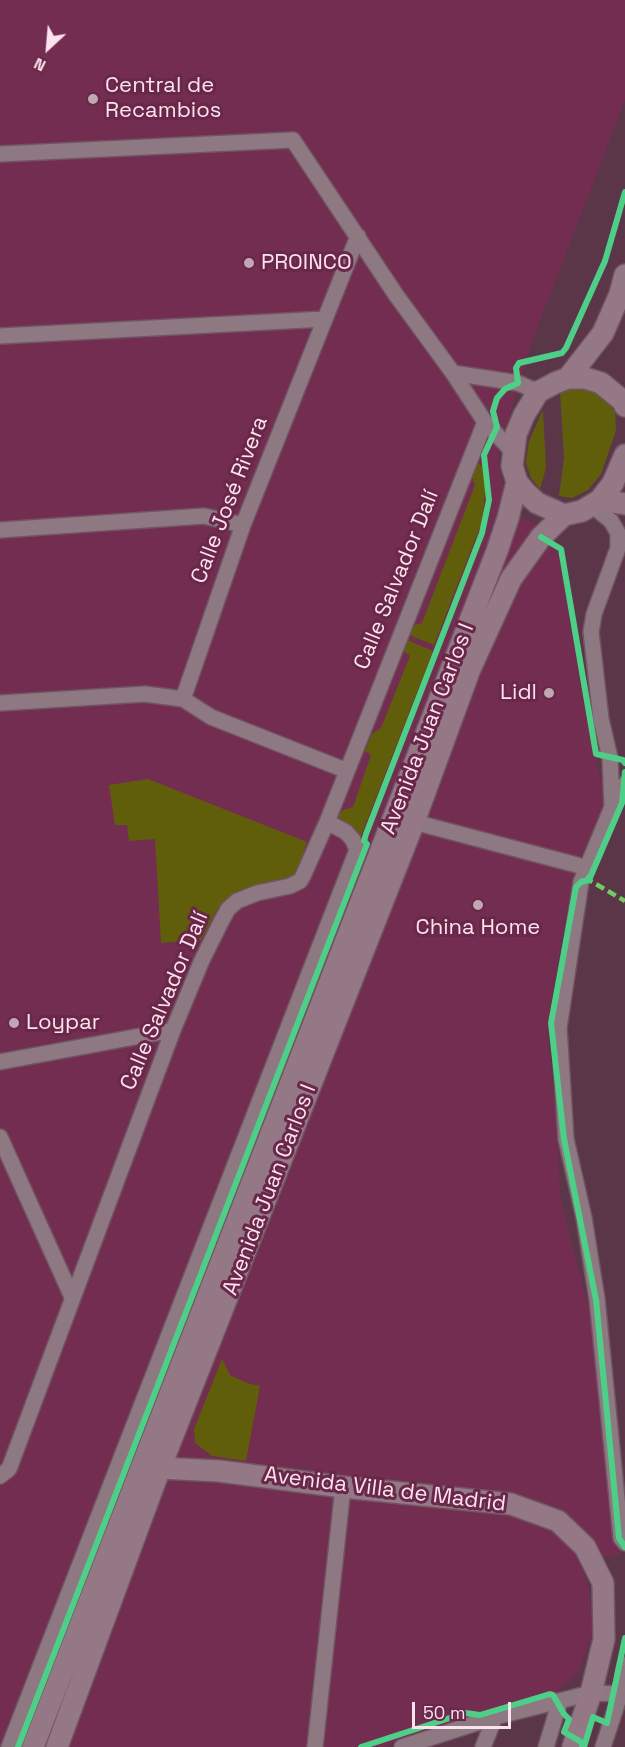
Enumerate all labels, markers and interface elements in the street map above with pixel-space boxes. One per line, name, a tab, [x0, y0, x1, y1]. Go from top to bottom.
north arrow	[18, 18, 78, 78]
text: N	[30, 53, 49, 76]
place label: Central de Recambios	[105, 73, 221, 124]
marker: Central de Recambios	[86, 92, 100, 106]
place label: PROINCO	[261, 250, 352, 276]
marker: PROINCO	[242, 256, 256, 270]
street label: Calle José Rivera	[186, 413, 274, 587]
street label: Calle Salvador Dalí	[349, 486, 445, 674]
street label: Avenida Juan Carlos I	[376, 620, 480, 838]
place label: Lidl	[500, 680, 537, 706]
marker: Lidl	[542, 686, 556, 700]
marker: China Home	[471, 898, 485, 912]
street label: Calle Salvador Dalí	[115, 908, 215, 1094]
place label: China Home	[416, 915, 540, 941]
place label: Loypar	[26, 1010, 100, 1036]
marker: Loypar	[7, 1016, 21, 1030]
street label: Avenida Juan Carlos I	[218, 1081, 322, 1299]
street label: Avenida Villa de Madrid	[263, 1462, 507, 1518]
scale bar	[415, 1690, 514, 1728]
text: 50 m	[423, 1701, 465, 1724]

